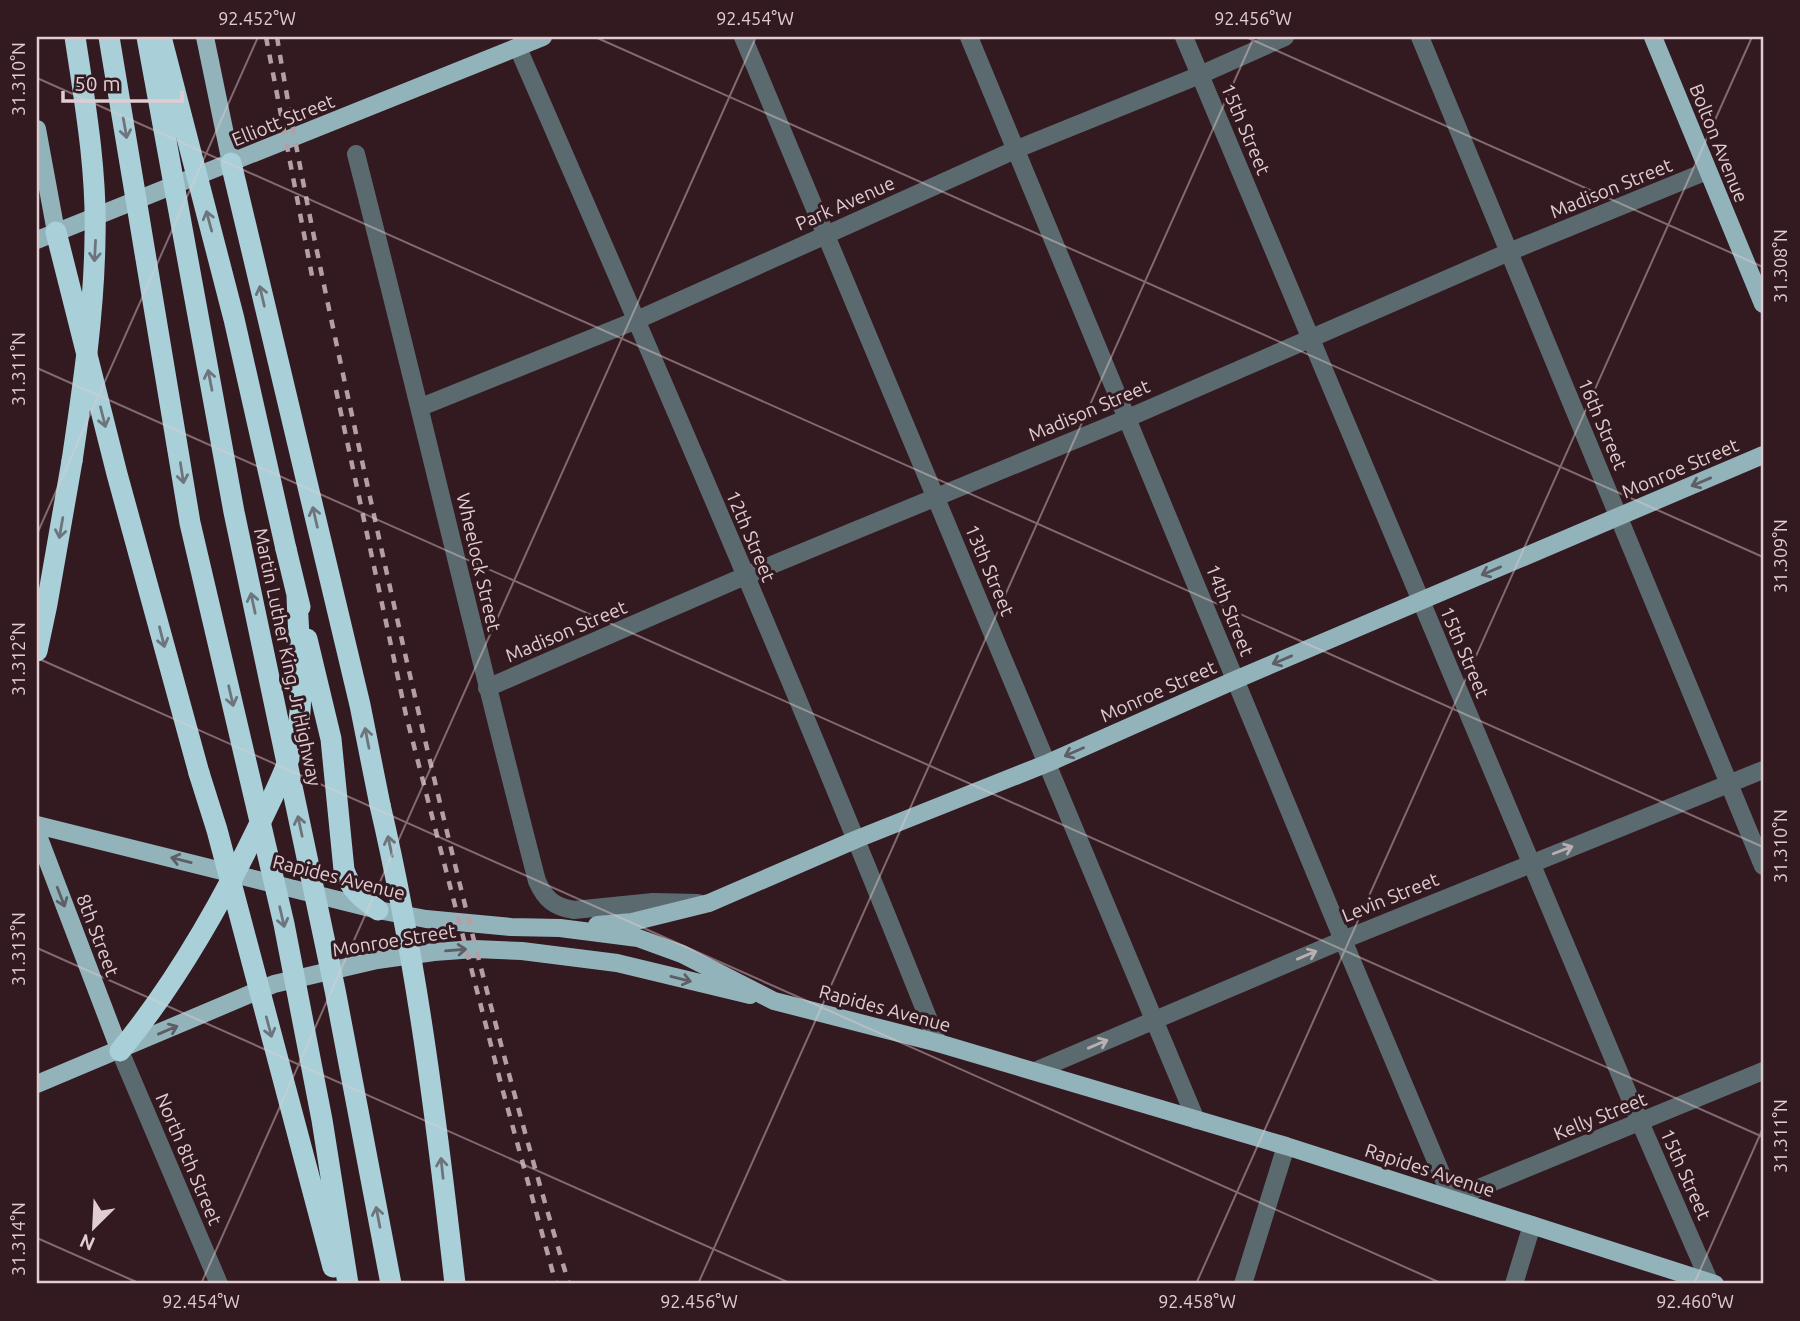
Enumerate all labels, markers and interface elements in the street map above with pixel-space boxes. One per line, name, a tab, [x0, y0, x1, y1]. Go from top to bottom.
text: 92.452°W	[218, 8, 296, 28]
text: 92.454°W	[716, 8, 794, 28]
text: 92.456°W	[1214, 8, 1292, 28]
text: 31.310°N	[8, 42, 28, 116]
scale bar	[63, 60, 182, 104]
text: 50 m	[74, 71, 121, 95]
street label: 15th Street	[1217, 80, 1275, 178]
street label: Bolton Avenue	[1685, 81, 1753, 205]
street label: Elliott Street	[228, 89, 338, 151]
one-way arrow	[119, 116, 132, 139]
street label: Madison Street	[1547, 153, 1676, 222]
street label: Park Avenue	[792, 171, 898, 235]
one-way arrow	[202, 210, 215, 232]
text: 31.308°N	[1770, 229, 1790, 303]
one-way arrow	[88, 239, 101, 262]
one-way arrow	[255, 285, 268, 308]
text: 31.311°N	[8, 332, 28, 406]
one-way arrow	[202, 369, 216, 392]
street label: Madison Street	[1025, 374, 1153, 445]
street label: 16th Street	[1574, 375, 1632, 473]
one-way arrow	[97, 405, 110, 428]
street label: Monroe Street	[1618, 433, 1742, 502]
one-way arrow	[176, 462, 189, 484]
one-way arrow	[1690, 476, 1712, 489]
street label: 12th Street	[722, 487, 780, 585]
street label: Wheelock Street	[452, 491, 506, 634]
one-way arrow	[308, 506, 321, 529]
one-way arrow	[53, 516, 67, 539]
text: 31.309°N	[1770, 519, 1790, 593]
street label: 13th Street	[961, 521, 1019, 619]
street label: Martin Luther King, Jr Highway	[250, 526, 326, 788]
street label: 14th Street	[1202, 561, 1259, 660]
one-way arrow	[1481, 566, 1503, 579]
one-way arrow	[246, 592, 260, 615]
street label: Madison Street	[502, 595, 630, 666]
street label: 15th Street	[1436, 603, 1494, 701]
text: 31.312°N	[8, 622, 28, 696]
one-way arrow	[156, 625, 169, 648]
one-way arrow	[1272, 654, 1293, 667]
street label: Monroe Street	[1097, 655, 1220, 726]
one-way arrow	[224, 684, 238, 707]
one-way arrow	[360, 727, 373, 750]
one-way arrow	[1063, 746, 1085, 759]
text: 31.310°N	[1770, 809, 1790, 883]
one-way arrow	[292, 815, 306, 838]
one-way arrow	[382, 836, 395, 858]
one-way arrow	[1552, 842, 1573, 855]
street label: Rapides Avenue	[271, 850, 407, 904]
one-way arrow	[170, 853, 193, 866]
street label: Levin Street	[1338, 867, 1442, 926]
one-way arrow	[56, 886, 68, 908]
street label: 8th Street	[72, 891, 124, 980]
one-way arrow	[276, 905, 290, 928]
text: 31.313°N	[8, 912, 28, 986]
street label: Monroe Street	[331, 919, 458, 961]
one-way arrow	[444, 943, 467, 956]
one-way arrow	[1296, 948, 1318, 961]
one-way arrow	[669, 972, 692, 986]
street label: Rapides Avenue	[817, 980, 953, 1036]
one-way arrow	[263, 1015, 276, 1038]
one-way arrow	[157, 1023, 178, 1036]
one-way arrow	[1087, 1037, 1108, 1050]
street label: Kelly Street	[1550, 1087, 1650, 1145]
street label: North 8th Street	[151, 1090, 227, 1229]
text: 31.311°N	[1770, 1099, 1790, 1173]
street label: 15th Street	[1656, 1125, 1716, 1223]
street label: Rapides Avenue	[1362, 1139, 1498, 1201]
one-way arrow	[435, 1157, 448, 1180]
north arrow	[60, 1192, 130, 1262]
text: 31.314°N	[8, 1202, 28, 1276]
one-way arrow	[371, 1206, 384, 1229]
text: N	[76, 1230, 98, 1255]
text: 92.454°W	[162, 1291, 240, 1311]
text: 92.456°W	[660, 1291, 738, 1311]
text: 92.458°W	[1158, 1291, 1236, 1311]
text: 92.460°W	[1656, 1291, 1734, 1311]

